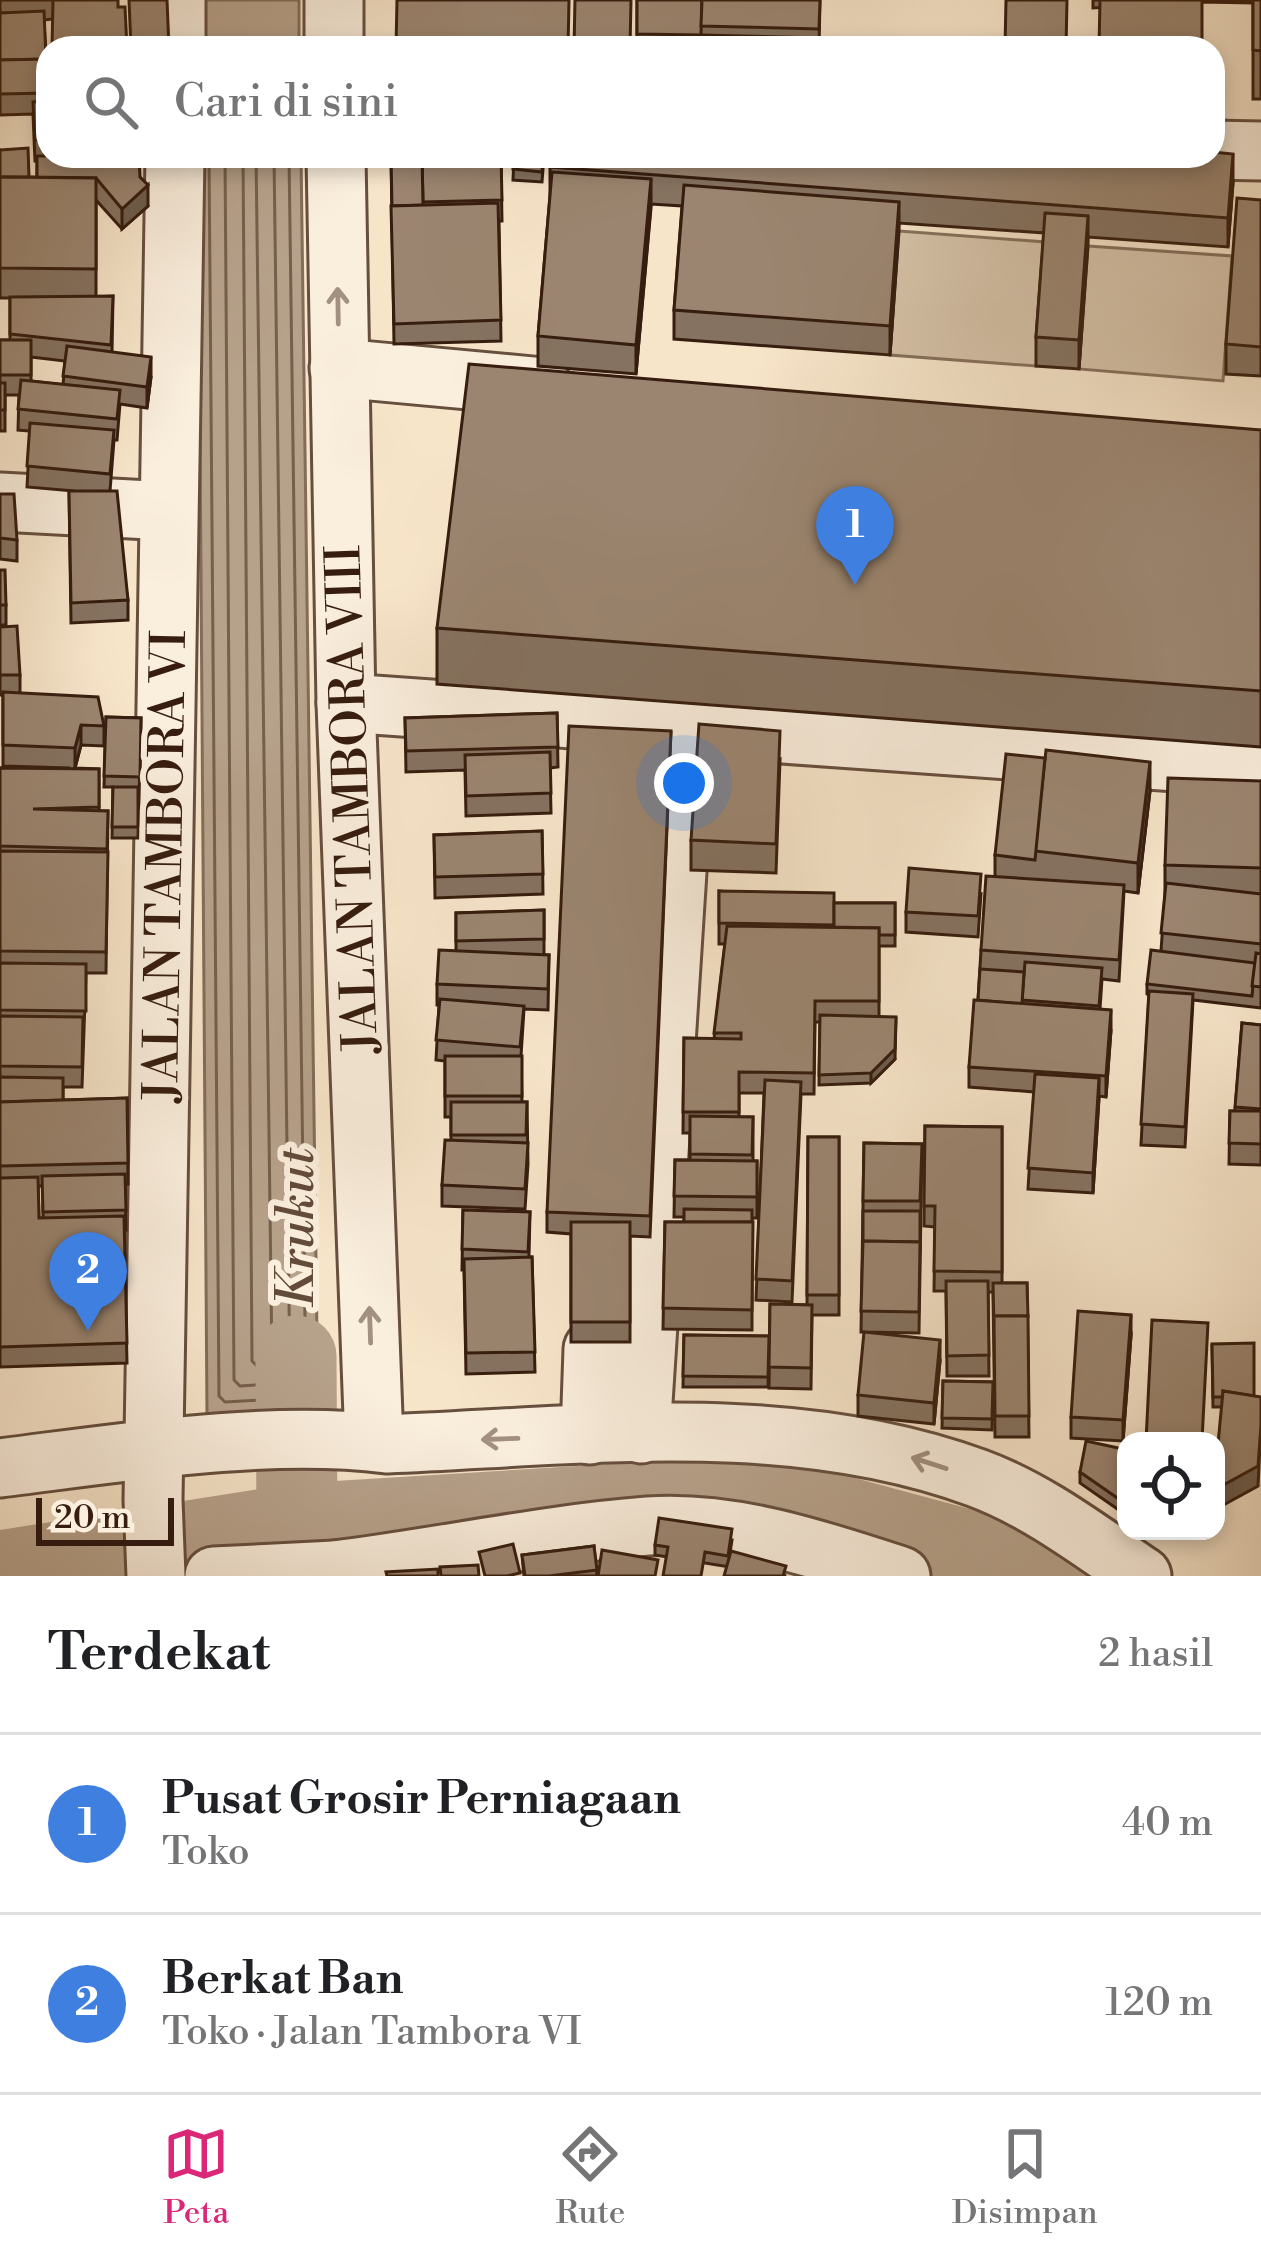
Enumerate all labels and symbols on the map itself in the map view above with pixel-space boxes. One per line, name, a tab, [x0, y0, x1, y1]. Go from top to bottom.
one-way arrow	[327, 287, 350, 326]
pin: 1	[816, 486, 894, 585]
street label: JALAN TAMBORA VIII	[315, 544, 393, 1056]
street label: JALAN TAMBORA VI	[133, 630, 201, 1104]
your location	[654, 753, 714, 813]
water label: Krukut	[266, 1147, 330, 1308]
pin: 2	[49, 1232, 127, 1331]
one-way arrow	[358, 1306, 381, 1345]
one-way arrow	[481, 1428, 520, 1451]
one-way arrow	[911, 1451, 949, 1473]
scale bar	[36, 1492, 174, 1545]

